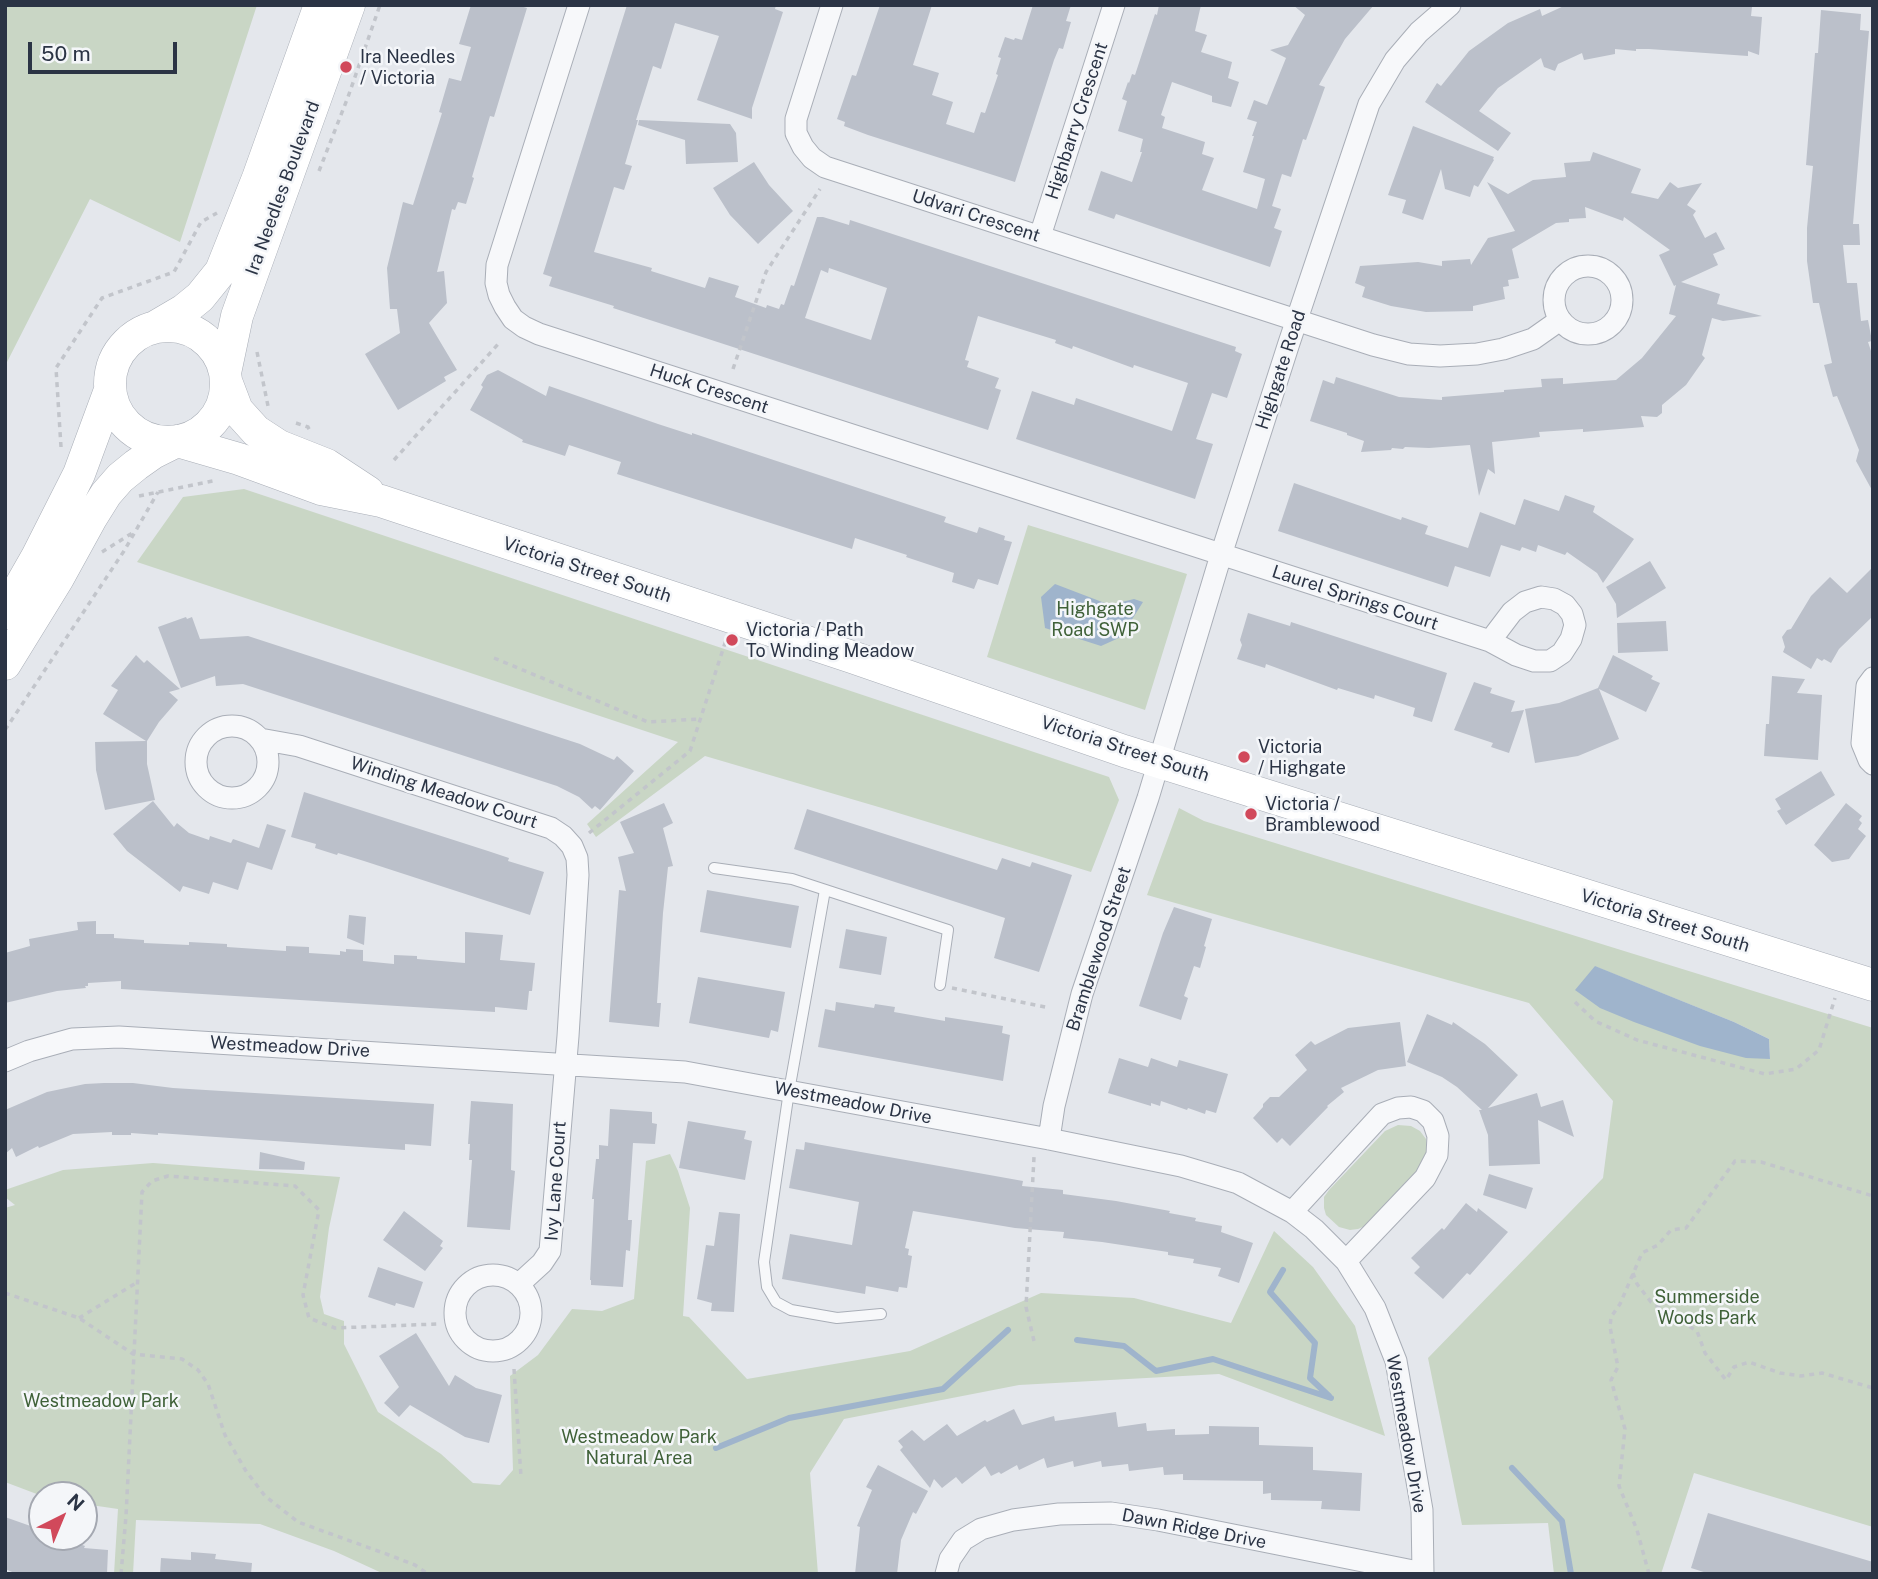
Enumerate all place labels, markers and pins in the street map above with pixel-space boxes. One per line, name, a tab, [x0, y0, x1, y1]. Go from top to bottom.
place label: Ira Needles / Victoria	[360, 46, 455, 88]
marker: Ira Needles / Victoria	[338, 59, 354, 75]
place label: Victoria / Path To Winding Meadow	[746, 619, 914, 662]
marker: Victoria / Path To Winding Meadow	[724, 632, 740, 648]
place label: Victoria / Highgate	[1258, 736, 1346, 778]
marker: Victoria / Highgate	[1236, 749, 1252, 765]
place label: Victoria / Bramblewood	[1265, 793, 1380, 836]
marker: Victoria / Bramblewood	[1243, 806, 1259, 822]

